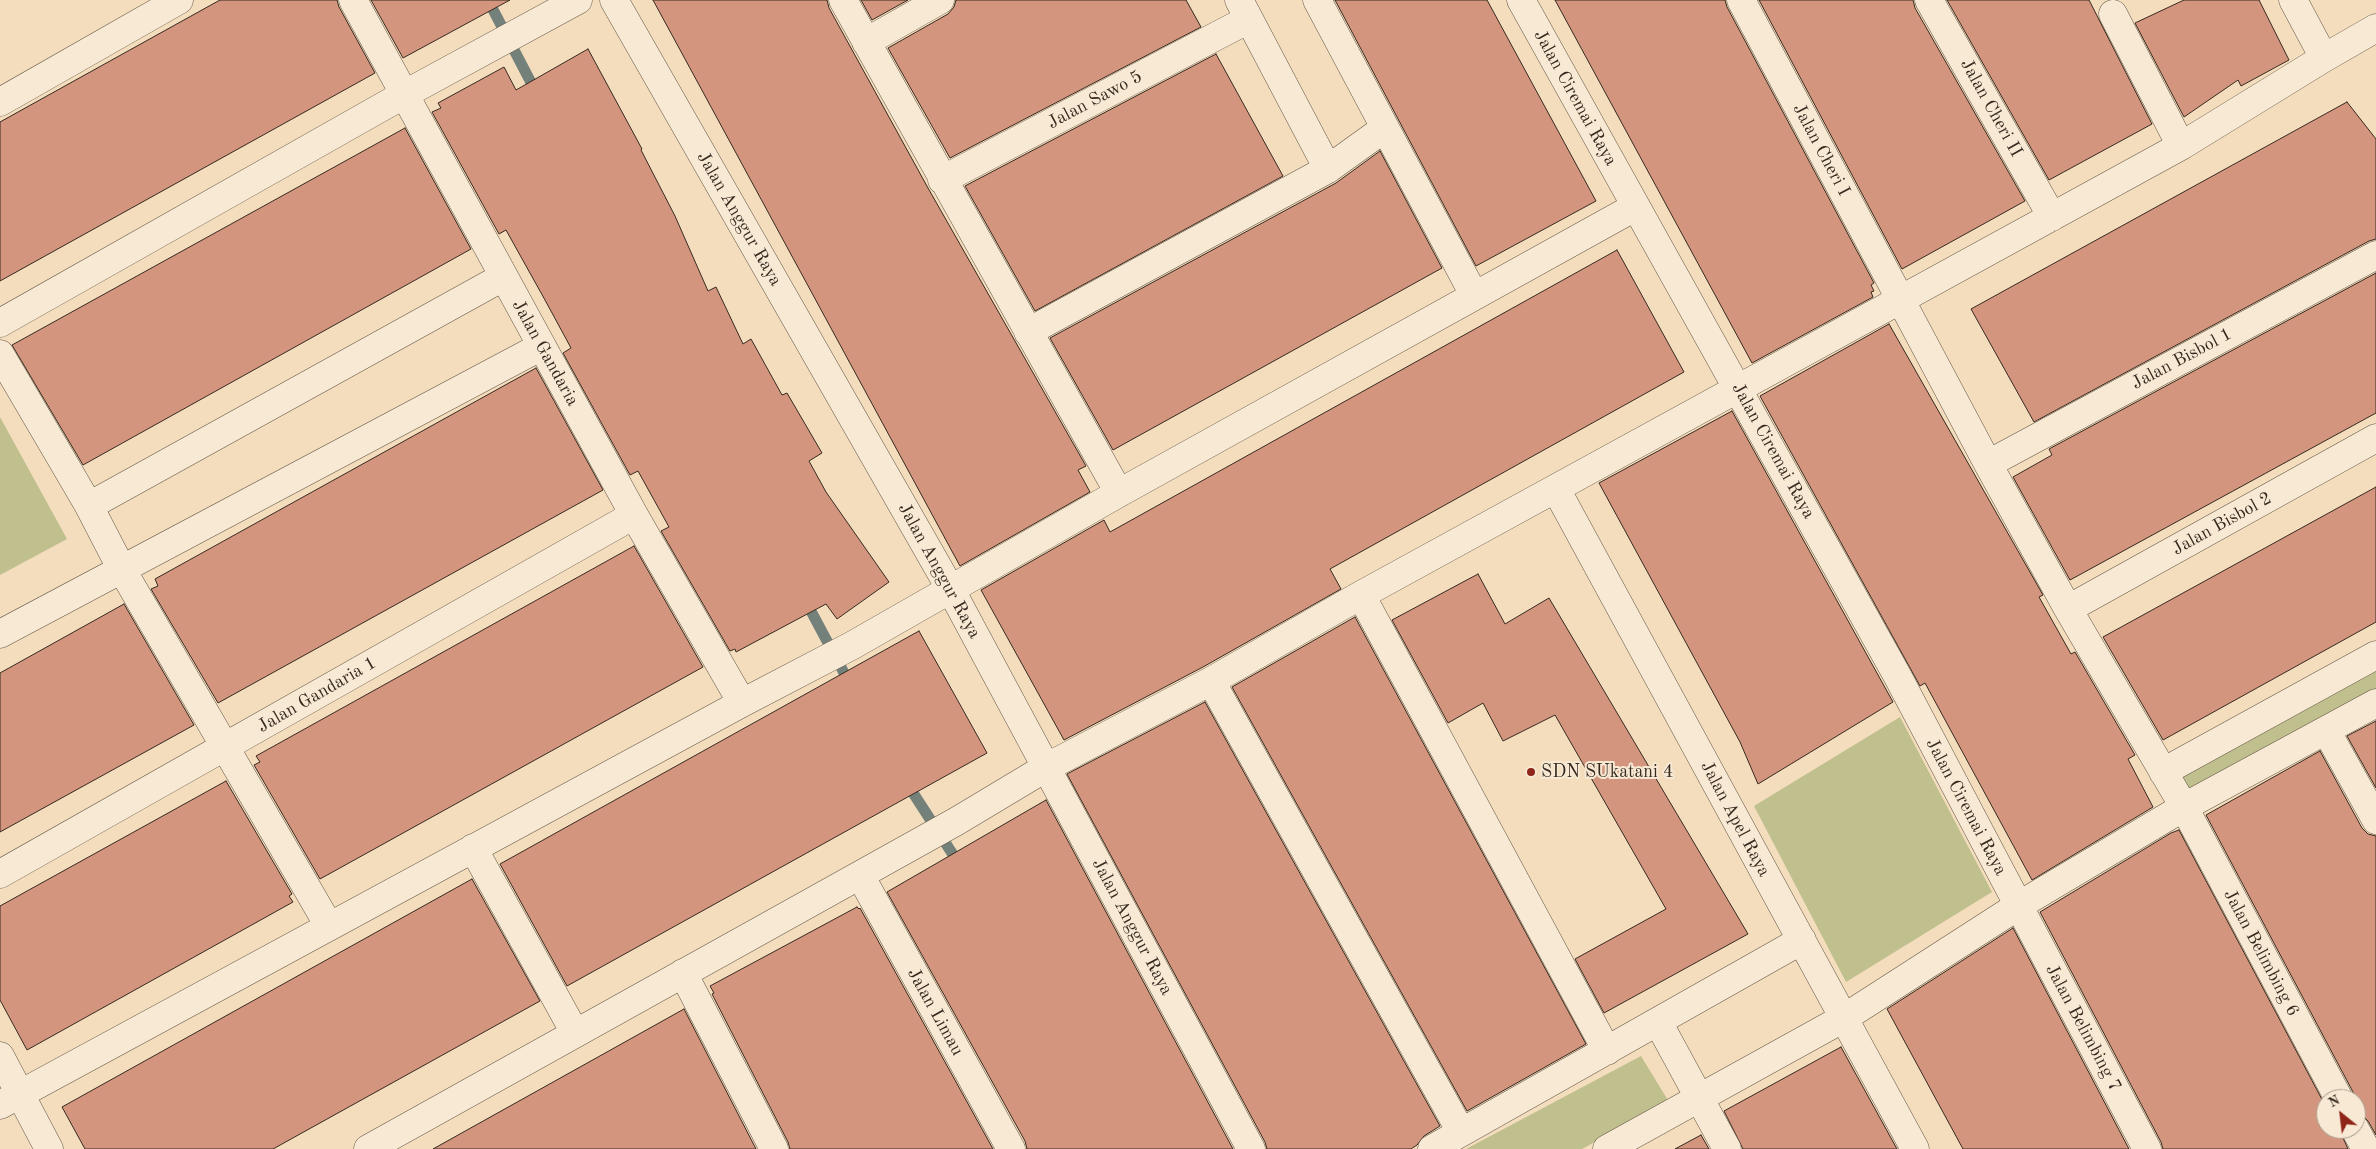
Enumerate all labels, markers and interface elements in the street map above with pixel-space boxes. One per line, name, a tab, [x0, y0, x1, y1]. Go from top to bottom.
street label: Jalan Ciremai Raya	[1529, 26, 1621, 170]
street label: Jalan Cheri II	[1955, 55, 2027, 161]
street label: Jalan Sawo 5	[1044, 66, 1146, 134]
street label: Jalan Cheri I	[1788, 100, 1854, 200]
street label: Jalan Anggur Raya	[692, 148, 786, 290]
street label: Jalan Gandaria	[507, 296, 583, 410]
street label: Jalan Bisbol 1	[2128, 323, 2236, 395]
street label: Jalan Ciremai Raya	[1727, 379, 1819, 523]
street label: Jalan Bisbol 2	[2168, 488, 2276, 560]
street label: Jalan Anggur Raya	[893, 500, 985, 642]
street label: Jalan Gandaria 1	[254, 652, 380, 738]
street label: Jalan Ciremai Raya	[1921, 735, 2011, 879]
street label: Jalan Apel Raya	[1695, 758, 1775, 880]
place label: SDN SUkatani 4	[1541, 761, 1673, 783]
marker: SDN SUkatani 4	[1525, 766, 1537, 778]
street label: Jalan Anggur Raya	[1087, 855, 1177, 999]
street label: Jalan Belimbing 6	[2218, 886, 2304, 1020]
street label: Jalan Belimbing 7	[2040, 961, 2126, 1095]
street label: Jalan Limau	[902, 964, 968, 1060]
north arrow	[2316, 1089, 2366, 1139]
text: N	[2326, 1093, 2342, 1110]

